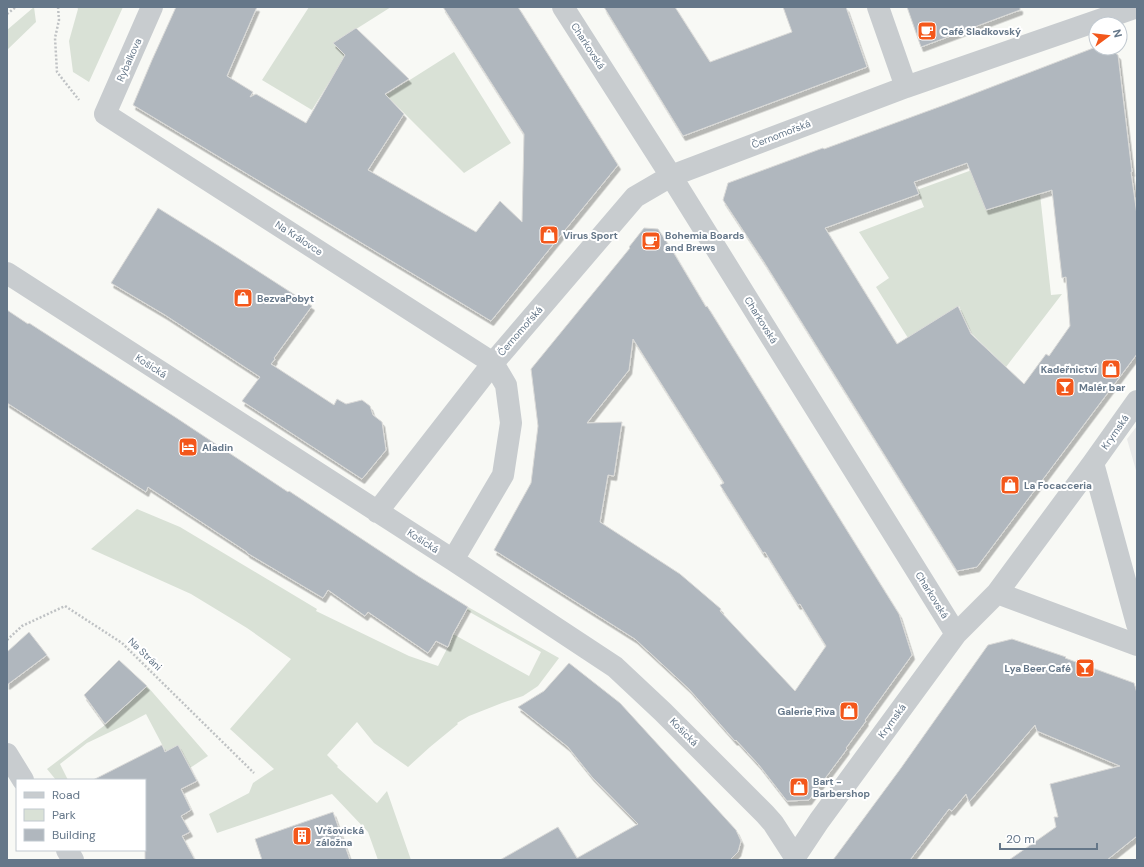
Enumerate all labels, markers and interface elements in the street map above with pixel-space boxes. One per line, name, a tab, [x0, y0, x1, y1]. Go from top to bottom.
north arrow	[1088, 16, 1128, 56]
street label: Charkovská	[568, 20, 608, 72]
cafe icon: Café Sladkovský	[916, 20, 938, 42]
place label: Café Sladkovský	[941, 25, 1021, 38]
text: N	[1110, 28, 1125, 39]
street label: Rybalkova	[114, 36, 144, 84]
street label: Černomořská	[750, 117, 812, 151]
street label: Na Královce	[273, 218, 326, 258]
shop icon: Virus Sport	[538, 224, 560, 246]
place label: Virus Sport	[563, 229, 618, 242]
place label: Bohemia Boards and Brews	[665, 229, 744, 254]
cafe icon: Bohemia Boards and Brews	[640, 230, 662, 252]
shop icon: BezvaPobyt	[232, 287, 254, 309]
place label: BezvaPobyt	[257, 292, 314, 305]
street label: Charkovská	[741, 294, 781, 346]
street label: Černomořská	[495, 303, 545, 359]
street label: Košická	[133, 351, 169, 381]
shop icon: Kadeřnictví	[1100, 358, 1122, 380]
place label: Kadeřnictví	[1041, 363, 1097, 376]
bar icon: Malér bar	[1054, 376, 1076, 398]
place label: Malér bar	[1079, 381, 1125, 394]
street label: Krymská	[1098, 412, 1132, 452]
hotel icon: Aladin	[177, 436, 199, 458]
place label: Aladin	[202, 441, 233, 454]
shop icon: La Focacceria	[999, 474, 1021, 496]
place label: La Focacceria	[1024, 479, 1092, 492]
street label: Košická	[405, 526, 441, 556]
street label: Charkovská	[912, 569, 952, 621]
street label: Na Stráni	[125, 635, 165, 673]
bar icon: Lya Beer Café	[1074, 657, 1096, 679]
place label: Lya Beer Café	[1005, 662, 1071, 675]
shop icon: Galerie Piva	[838, 700, 860, 722]
street label: Krymská	[875, 701, 909, 741]
place label: Galerie Piva	[777, 705, 835, 718]
street label: Košická	[667, 715, 701, 749]
place label: Bart - Barbershop	[813, 775, 871, 800]
shop icon: Bart - Barbershop	[788, 776, 810, 798]
legend	[16, 779, 146, 851]
text: Road	[52, 787, 80, 803]
text: Park	[52, 807, 76, 823]
place label: Vršovická záložna	[316, 824, 364, 849]
building icon: Vršovická záložna	[291, 825, 313, 847]
scale bar	[1000, 825, 1097, 851]
text: Building	[52, 827, 96, 843]
text: 20 m	[1006, 831, 1035, 847]

